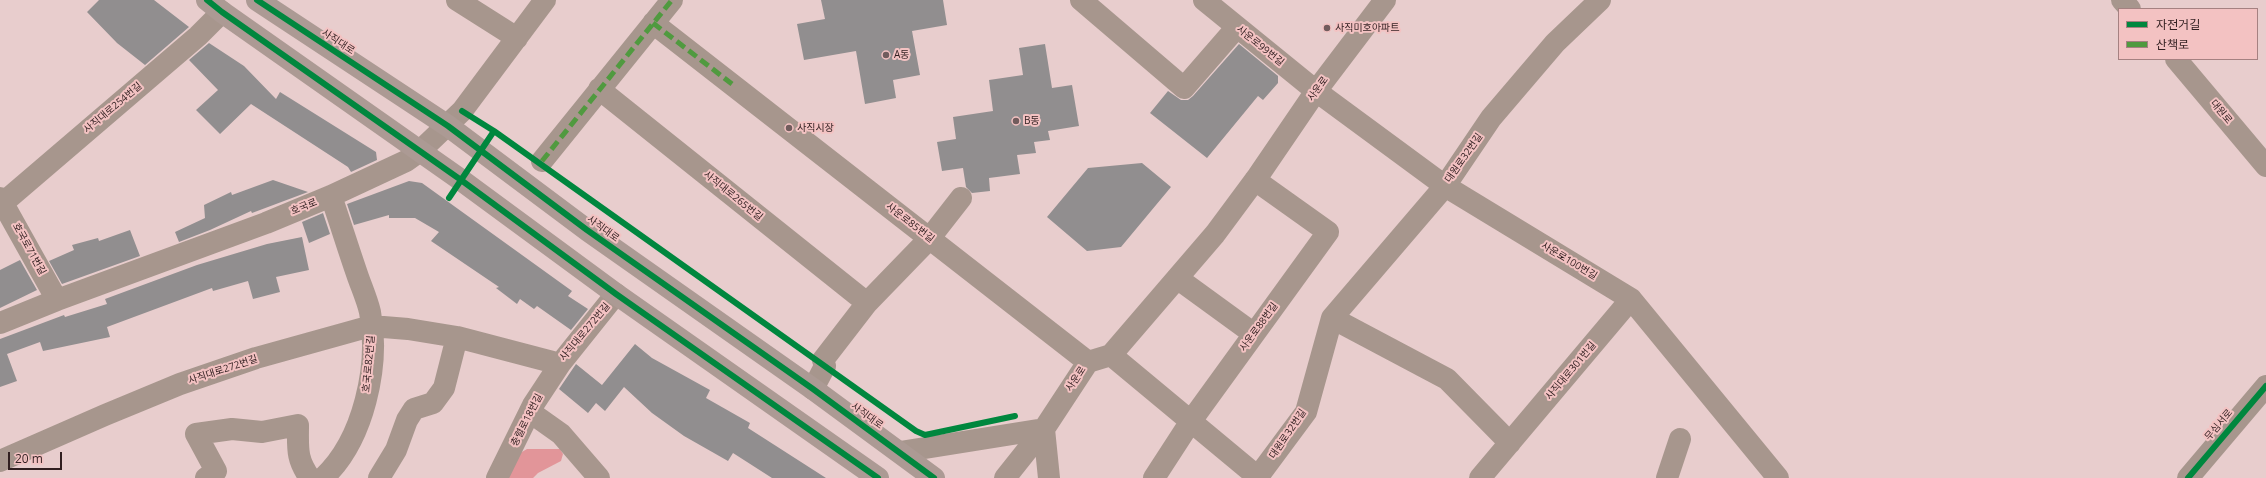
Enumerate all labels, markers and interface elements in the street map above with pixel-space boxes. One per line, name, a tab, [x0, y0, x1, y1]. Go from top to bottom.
legend	[2118, 8, 2258, 60]
text: 자전거길	[2156, 16, 2200, 33]
place label: 사직미호아파트	[1335, 22, 1399, 34]
street label: 사운로99번길	[1234, 23, 1286, 69]
marker: 사직미호아파트	[1322, 23, 1332, 33]
street label: 사직대로	[319, 27, 357, 57]
text: 산책로	[2156, 36, 2189, 53]
place label: A동	[894, 49, 910, 61]
marker: A동	[881, 50, 891, 60]
street label: 사운로	[1305, 74, 1331, 104]
street label: 사직대로254번길	[81, 80, 145, 136]
street label: 대원로	[2208, 98, 2234, 126]
place label: B동	[1024, 115, 1040, 127]
marker: B동	[1011, 116, 1021, 126]
place label: 사직시장	[797, 122, 834, 134]
marker: 사직시장	[784, 123, 794, 133]
street label: 대원로32번길	[1443, 131, 1485, 185]
street label: 사직대로265번길	[701, 169, 765, 223]
street label: 호국로	[289, 196, 319, 218]
street label: 사운로85번길	[884, 201, 936, 245]
street label: 사직대로	[585, 213, 621, 245]
street label: 호국로71번길	[10, 221, 48, 277]
street label: 사운로100번길	[1539, 240, 1599, 282]
street label: 사직대로272번길	[557, 300, 613, 364]
street label: 사운로88번길	[1237, 300, 1281, 354]
street label: 호국로82번길	[361, 335, 377, 393]
street label: 사직대로301번길	[1543, 339, 1599, 403]
street label: 사직대로272번길	[187, 353, 259, 387]
street label: 사운로	[1063, 364, 1089, 394]
street label: 충렬로18번길	[509, 392, 545, 448]
street label: 사직대로	[849, 400, 885, 432]
street label: 대원로32번길	[1267, 407, 1309, 461]
street label: 무심서로	[2203, 407, 2235, 443]
scale bar	[10, 444, 64, 470]
text: 20 m	[15, 450, 43, 467]

